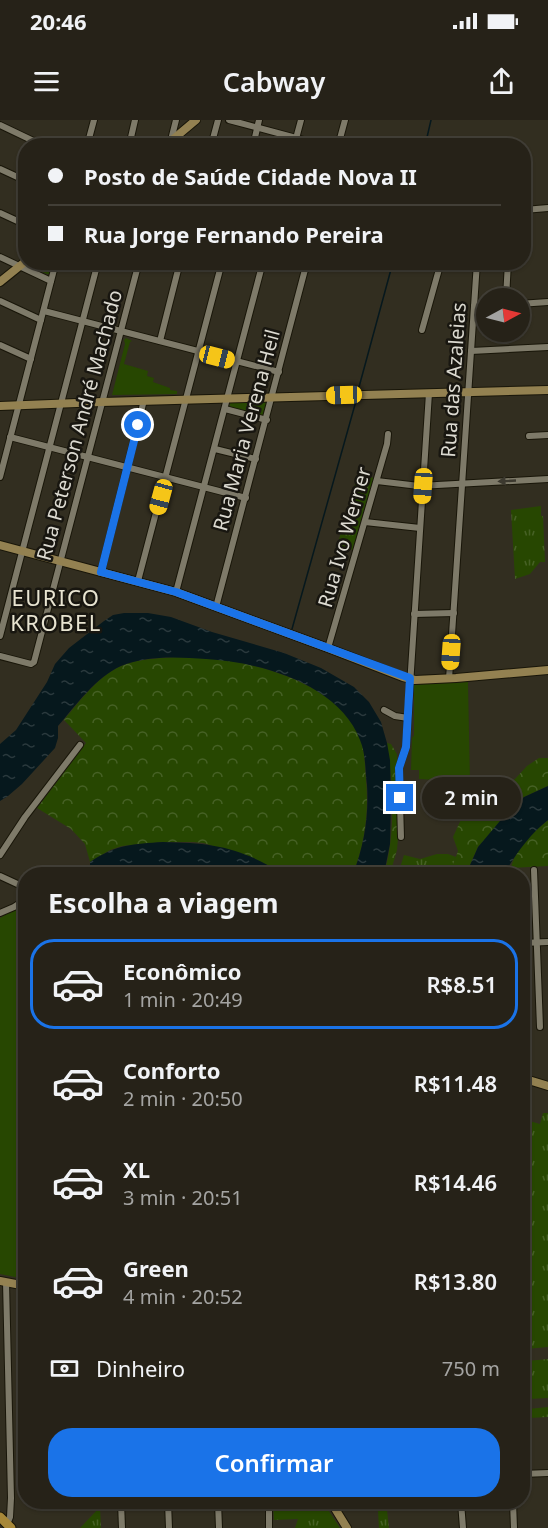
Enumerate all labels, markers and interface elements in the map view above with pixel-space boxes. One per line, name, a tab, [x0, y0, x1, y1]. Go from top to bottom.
text: 20:46	[30, 6, 87, 36]
text: Cabway	[223, 63, 325, 100]
icon: menu	[30, 65, 63, 98]
icon: share	[485, 65, 518, 98]
text: Posto de Saúde Cidade Nova II	[84, 161, 417, 191]
text: Rua Jorge Fernando Pereira	[84, 219, 384, 249]
street label: Rua Peterson André Machado	[30, 287, 128, 563]
north arrow	[476, 288, 530, 342]
map controls	[476, 288, 530, 342]
street label: Rua das Azaleias	[434, 302, 472, 458]
street label: Rua Maria Verena Heil	[206, 326, 286, 534]
car	[197, 344, 237, 370]
car	[326, 385, 362, 405]
route start	[124, 411, 151, 438]
street label: Rua Ivo Werner	[311, 464, 377, 610]
car	[413, 467, 433, 505]
one-way arrow	[498, 476, 517, 485]
car	[148, 477, 174, 517]
district label: EURICO KROBEL	[10, 582, 102, 637]
car	[441, 633, 461, 671]
callout: 2 min	[421, 777, 520, 819]
route end	[386, 784, 413, 811]
text: 2 min	[444, 784, 499, 811]
text: Escolha a viagem	[48, 884, 279, 921]
text: Econômico	[123, 956, 242, 986]
icon: car	[51, 957, 105, 1011]
text: R$8.51	[426, 969, 497, 999]
text: 1 min · 20:49	[123, 986, 243, 1013]
text: Conforto	[123, 1055, 221, 1085]
icon: car	[51, 1056, 105, 1110]
text: R$11.48	[414, 1068, 497, 1098]
text: 2 min · 20:50	[123, 1085, 243, 1112]
text: XL	[123, 1154, 150, 1184]
icon: car	[51, 1155, 105, 1209]
text: R$14.46	[414, 1167, 497, 1197]
text: 3 min · 20:51	[123, 1184, 243, 1211]
text: Green	[123, 1253, 189, 1283]
icon: car	[51, 1254, 105, 1308]
text: R$13.80	[414, 1266, 497, 1296]
text: 4 min · 20:52	[123, 1283, 243, 1310]
icon: cash	[48, 1352, 81, 1385]
text: Dinheiro	[96, 1353, 185, 1383]
text: 750 m	[442, 1355, 500, 1382]
button: Confirmar	[48, 1428, 500, 1497]

